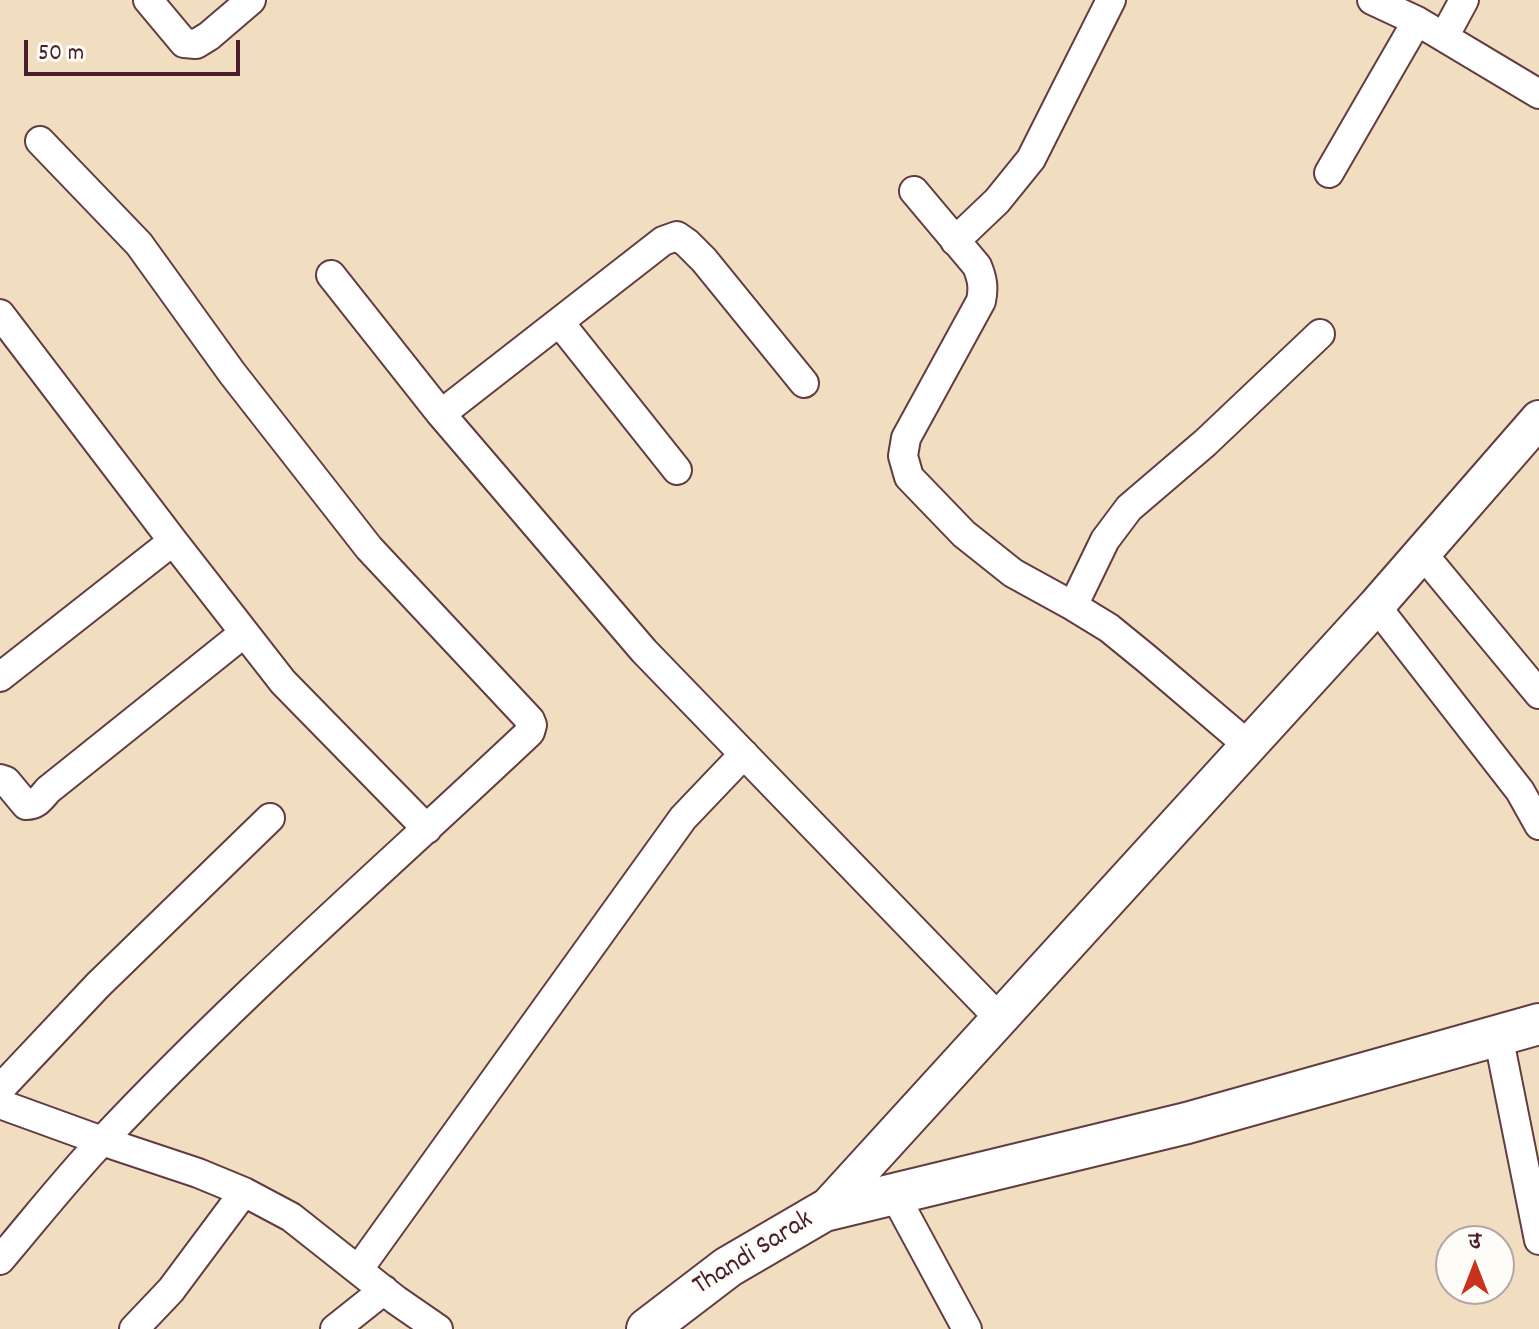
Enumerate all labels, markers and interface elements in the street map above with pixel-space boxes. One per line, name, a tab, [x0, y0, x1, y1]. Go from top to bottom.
scale bar	[28, 24, 244, 74]
text: 50 m	[38, 37, 84, 71]
street label: Thandi Sarak	[688, 1205, 820, 1305]
north arrow	[1435, 1225, 1515, 1305]
text: उ	[1469, 1227, 1481, 1258]

